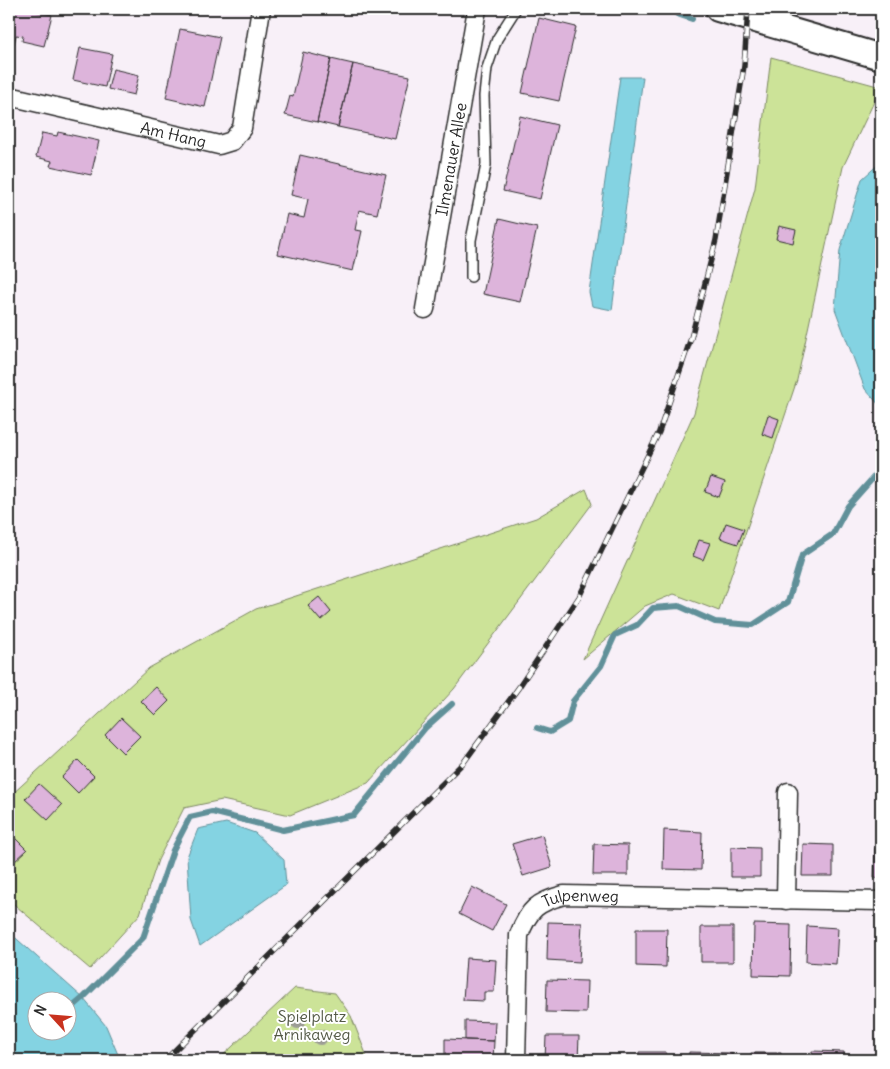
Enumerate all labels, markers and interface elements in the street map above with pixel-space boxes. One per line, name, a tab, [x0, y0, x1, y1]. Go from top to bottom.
street label: Ilmenauer Allee	[431, 101, 471, 217]
street label: Am Hang	[139, 117, 208, 152]
street label: Tulpenweg	[539, 885, 619, 912]
north arrow	[28, 992, 78, 1042]
text: N	[30, 1002, 51, 1019]
park label: Spielplatz Arnikaweg	[274, 1006, 350, 1044]

